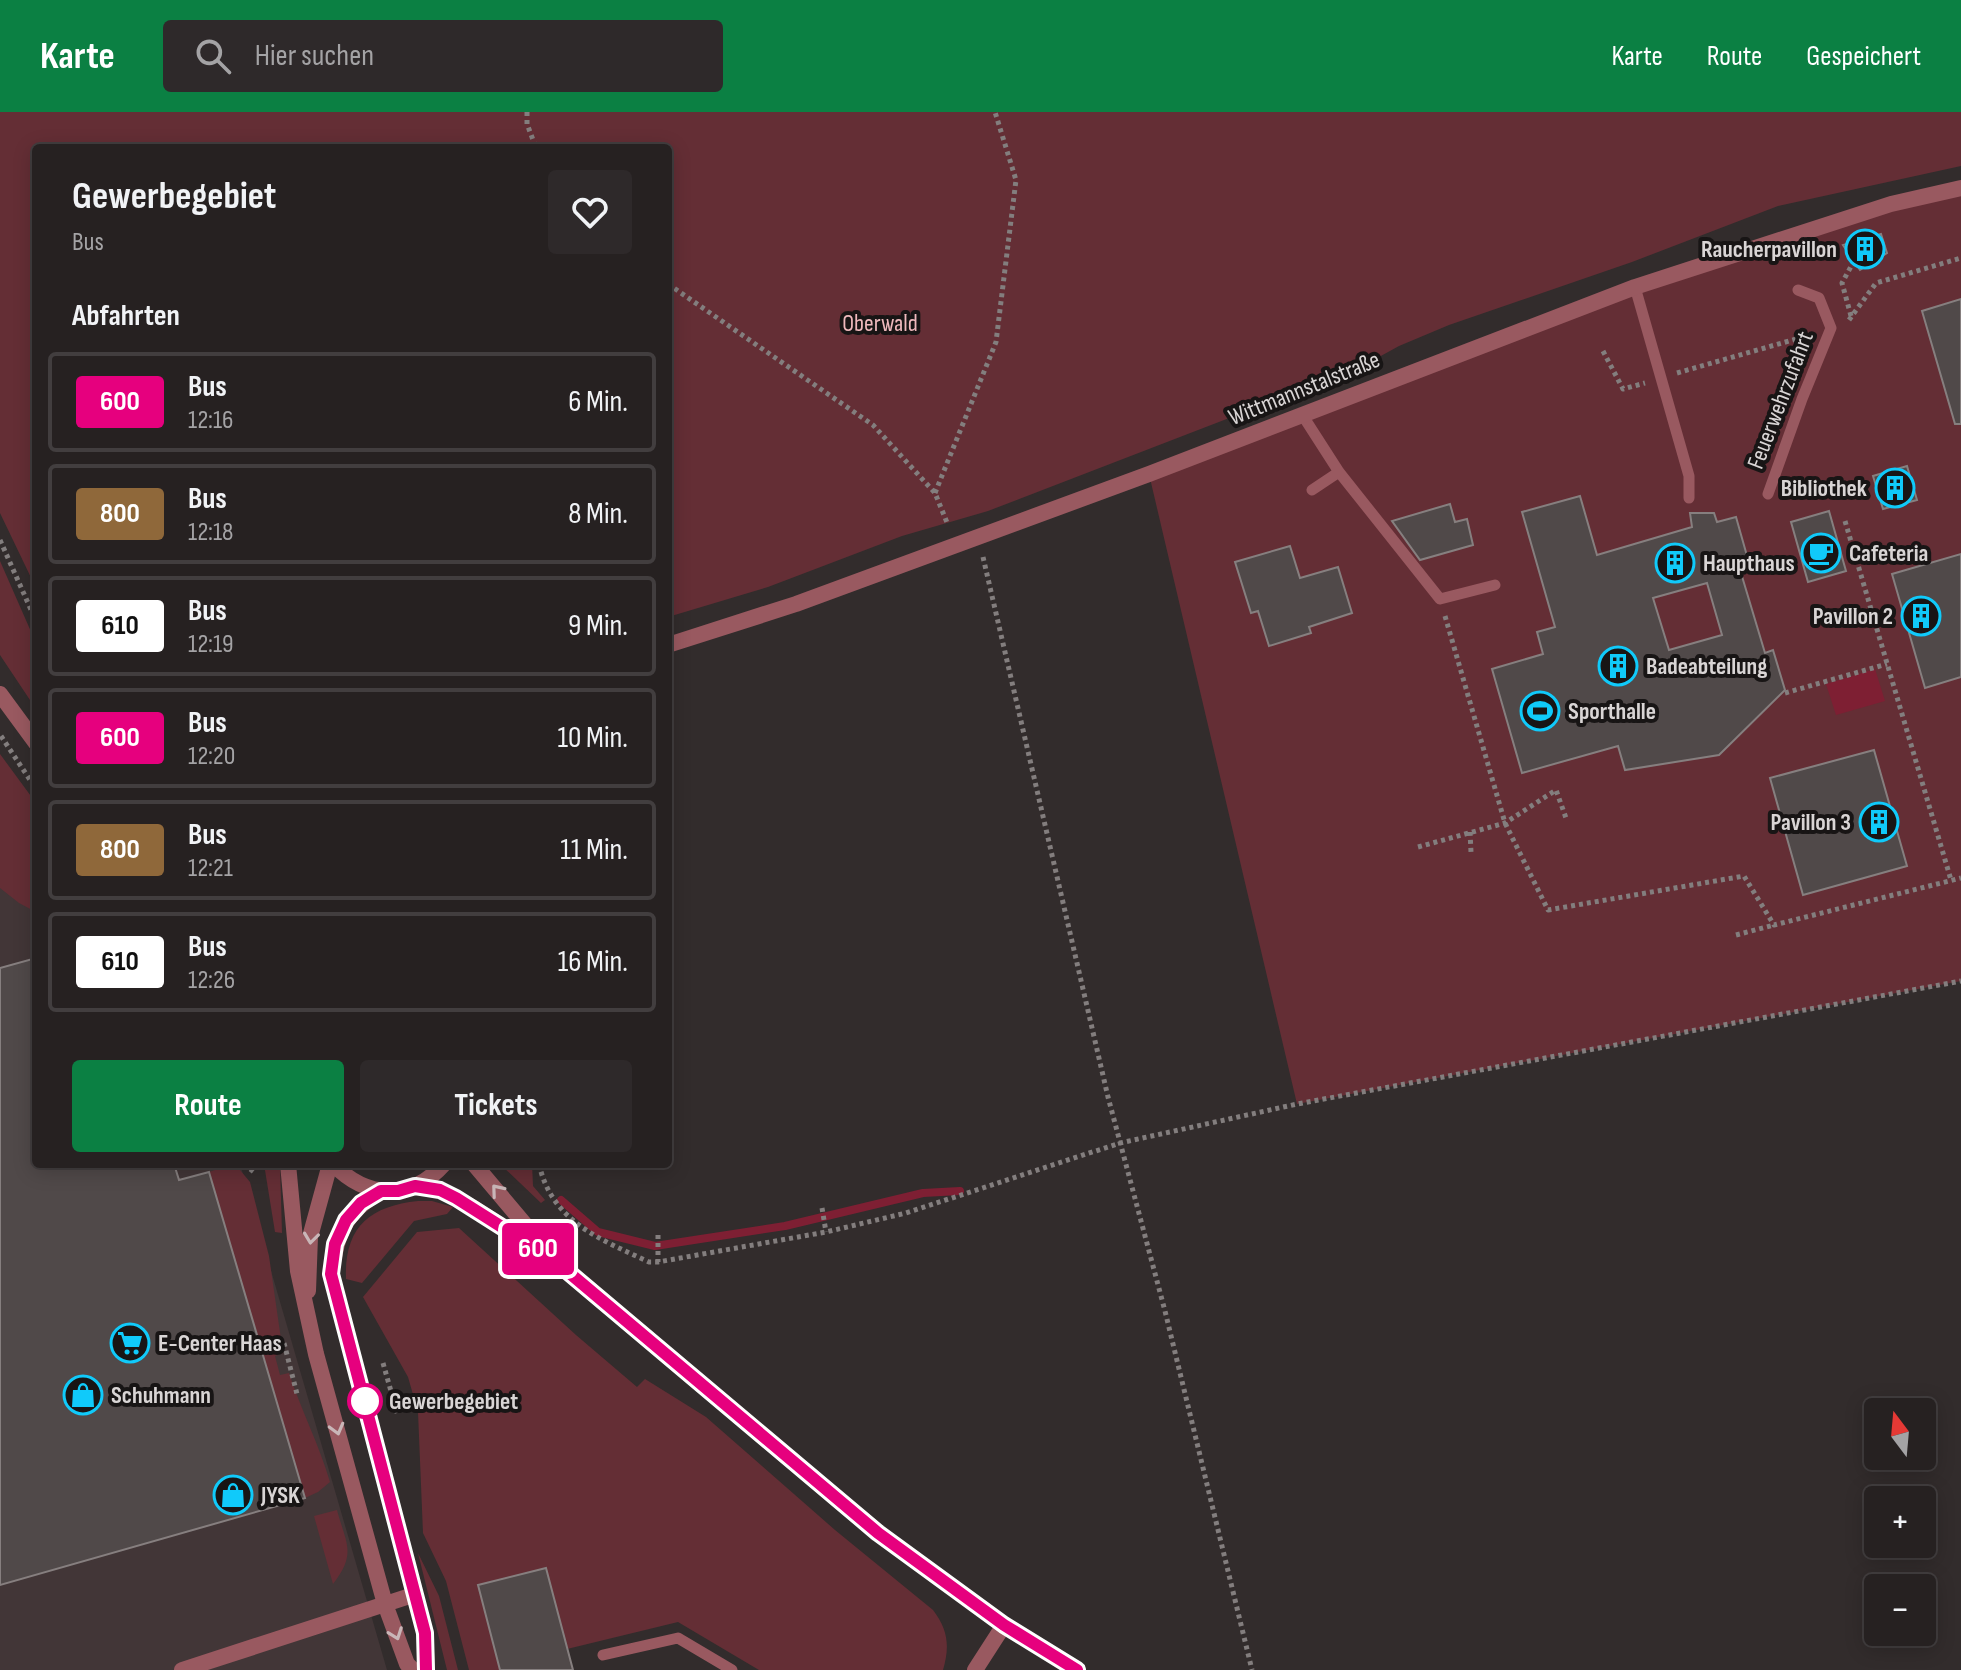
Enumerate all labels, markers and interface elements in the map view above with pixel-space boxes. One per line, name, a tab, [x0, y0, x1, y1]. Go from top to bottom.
search box	[163, 20, 723, 92]
text: Karte	[40, 34, 115, 79]
icon: search	[191, 34, 235, 78]
text: Hier suchen	[255, 38, 374, 74]
text: Karte	[1612, 40, 1663, 73]
text: Route	[1707, 40, 1762, 73]
text: Gespeichert	[1806, 40, 1921, 73]
button: heart	[548, 170, 632, 254]
text: Gewerbegebiet	[72, 174, 276, 219]
text: Bus	[72, 227, 104, 258]
building icon: Raucherpavillon	[1844, 228, 1886, 270]
place label: Raucherpavillon	[1701, 235, 1837, 264]
text: Abfahrten	[72, 298, 180, 334]
park label: Oberwald	[842, 309, 918, 338]
street label: Feuerwehrzufahrt	[1741, 327, 1820, 473]
street label: Wittmannstalstraße	[1224, 345, 1384, 432]
text: Bus	[188, 369, 227, 405]
text: 6 Min.	[568, 384, 628, 420]
text: 600	[100, 385, 140, 418]
text: 12:16	[188, 405, 234, 436]
building icon: Bibliothek	[1874, 467, 1916, 509]
place label: Bibliothek	[1781, 474, 1867, 503]
text: Bus	[188, 481, 227, 517]
text: 8 Min.	[568, 496, 628, 532]
text: 800	[100, 497, 140, 530]
text: 12:18	[188, 517, 234, 548]
cafe icon: Cafeteria	[1800, 532, 1842, 574]
place label: Cafeteria	[1849, 539, 1928, 568]
building icon: Haupthaus	[1654, 542, 1696, 584]
place label: Haupthaus	[1703, 549, 1795, 578]
text: Bus	[188, 593, 227, 629]
building icon: Pavillon 2	[1900, 595, 1942, 637]
place label: Pavillon 2	[1813, 602, 1893, 631]
text: 9 Min.	[568, 608, 628, 644]
text: 610	[101, 609, 139, 642]
text: 12:19	[188, 629, 234, 660]
building icon: Badeabteilung	[1597, 645, 1639, 687]
place label: Badeabteilung	[1646, 652, 1767, 681]
sports icon: Sporthalle	[1519, 690, 1561, 732]
place label: Sporthalle	[1568, 697, 1656, 726]
text: Bus	[188, 705, 227, 741]
text: 10 Min.	[557, 720, 628, 756]
text: 600	[100, 721, 140, 754]
text: 12:20	[188, 741, 235, 772]
building icon: Pavillon 3	[1858, 801, 1900, 843]
place label: Pavillon 3	[1770, 808, 1851, 837]
text: Bus	[188, 817, 227, 853]
text: 11 Min.	[560, 832, 628, 868]
text: 800	[100, 833, 140, 866]
text: 12:21	[188, 853, 233, 884]
text: Bus	[188, 929, 227, 965]
text: 16 Min.	[558, 944, 628, 980]
text: 610	[101, 945, 139, 978]
text: 12:26	[188, 965, 235, 996]
button: Route	[72, 1060, 344, 1152]
button: Tickets	[360, 1060, 632, 1152]
one-way arrow	[492, 1185, 507, 1199]
line badge: 600	[492, 1223, 584, 1275]
one-way arrow	[303, 1231, 320, 1245]
text: 600	[518, 1232, 558, 1265]
supermarket icon: E-Center Haas	[109, 1322, 151, 1364]
place label: E-Center Haas	[158, 1329, 282, 1358]
shop icon: Schuhmann	[62, 1374, 104, 1416]
place label: Schuhmann	[111, 1381, 211, 1410]
marker: Gewerbegebiet	[348, 1384, 382, 1418]
place label: Gewerbegebiet	[389, 1387, 518, 1416]
north arrow	[1864, 1398, 1936, 1470]
map controls	[1864, 1398, 1936, 1646]
one-way arrow	[327, 1422, 344, 1436]
shop icon: JYSK	[212, 1474, 254, 1516]
place label: JYSK	[260, 1481, 300, 1510]
button: +	[1864, 1486, 1936, 1558]
button: −	[1864, 1574, 1936, 1646]
one-way arrow	[387, 1626, 403, 1640]

